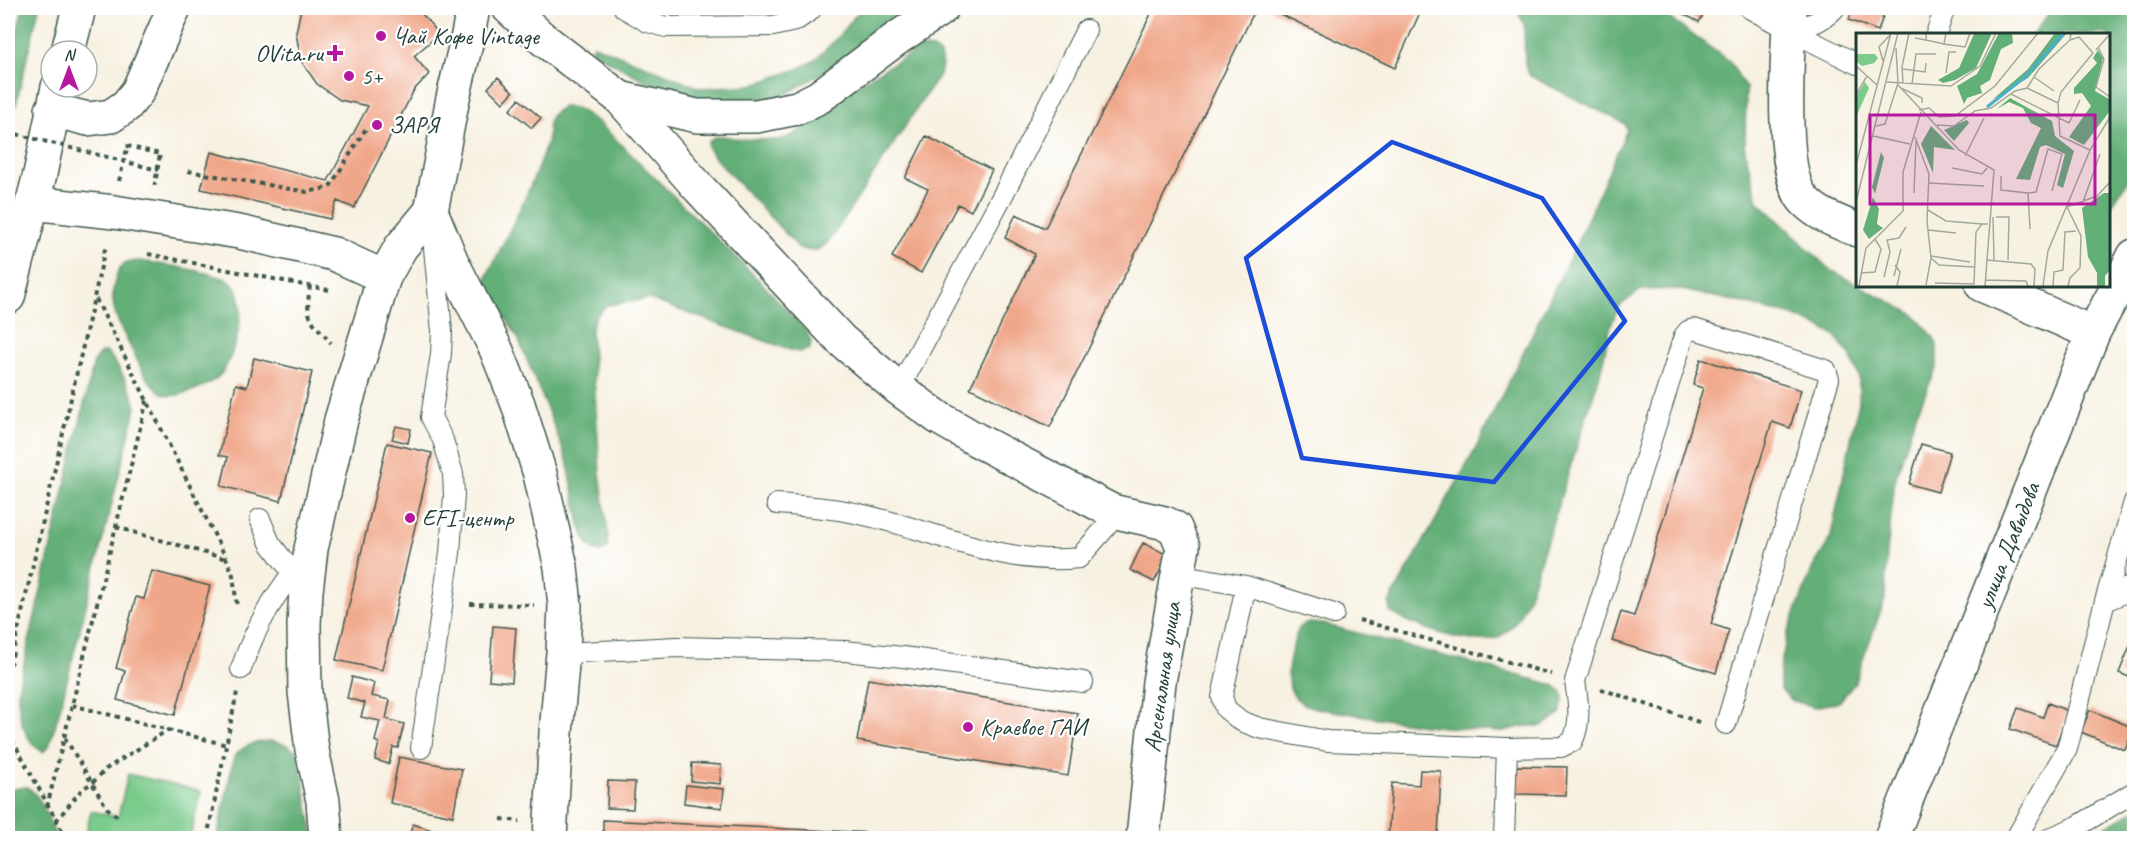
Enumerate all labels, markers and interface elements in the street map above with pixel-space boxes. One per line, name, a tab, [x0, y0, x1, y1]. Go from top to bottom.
place label: Чай Кофе Vintage	[393, 21, 541, 51]
marker: Чай Кофе Vintage	[374, 29, 388, 43]
inset map	[1856, 33, 2109, 286]
place label: OVita.ru	[255, 38, 325, 68]
north arrow	[39, 39, 99, 99]
text: N	[64, 45, 77, 65]
marker: OVita.ru	[328, 46, 342, 60]
place label: 5+	[361, 61, 384, 91]
marker: 5+	[342, 69, 356, 83]
place label: ЗАРЯ	[389, 110, 441, 140]
marker: ЗАРЯ	[370, 118, 384, 132]
street label: улица Давыдова	[1969, 477, 2047, 615]
place label: EFI-центр	[422, 503, 515, 533]
marker: EFI-центр	[403, 511, 417, 525]
street label: Арсенальная улица	[1137, 599, 1188, 754]
place label: Краевое ГАИ	[980, 712, 1090, 742]
marker: Краевое ГАИ	[961, 720, 975, 734]

